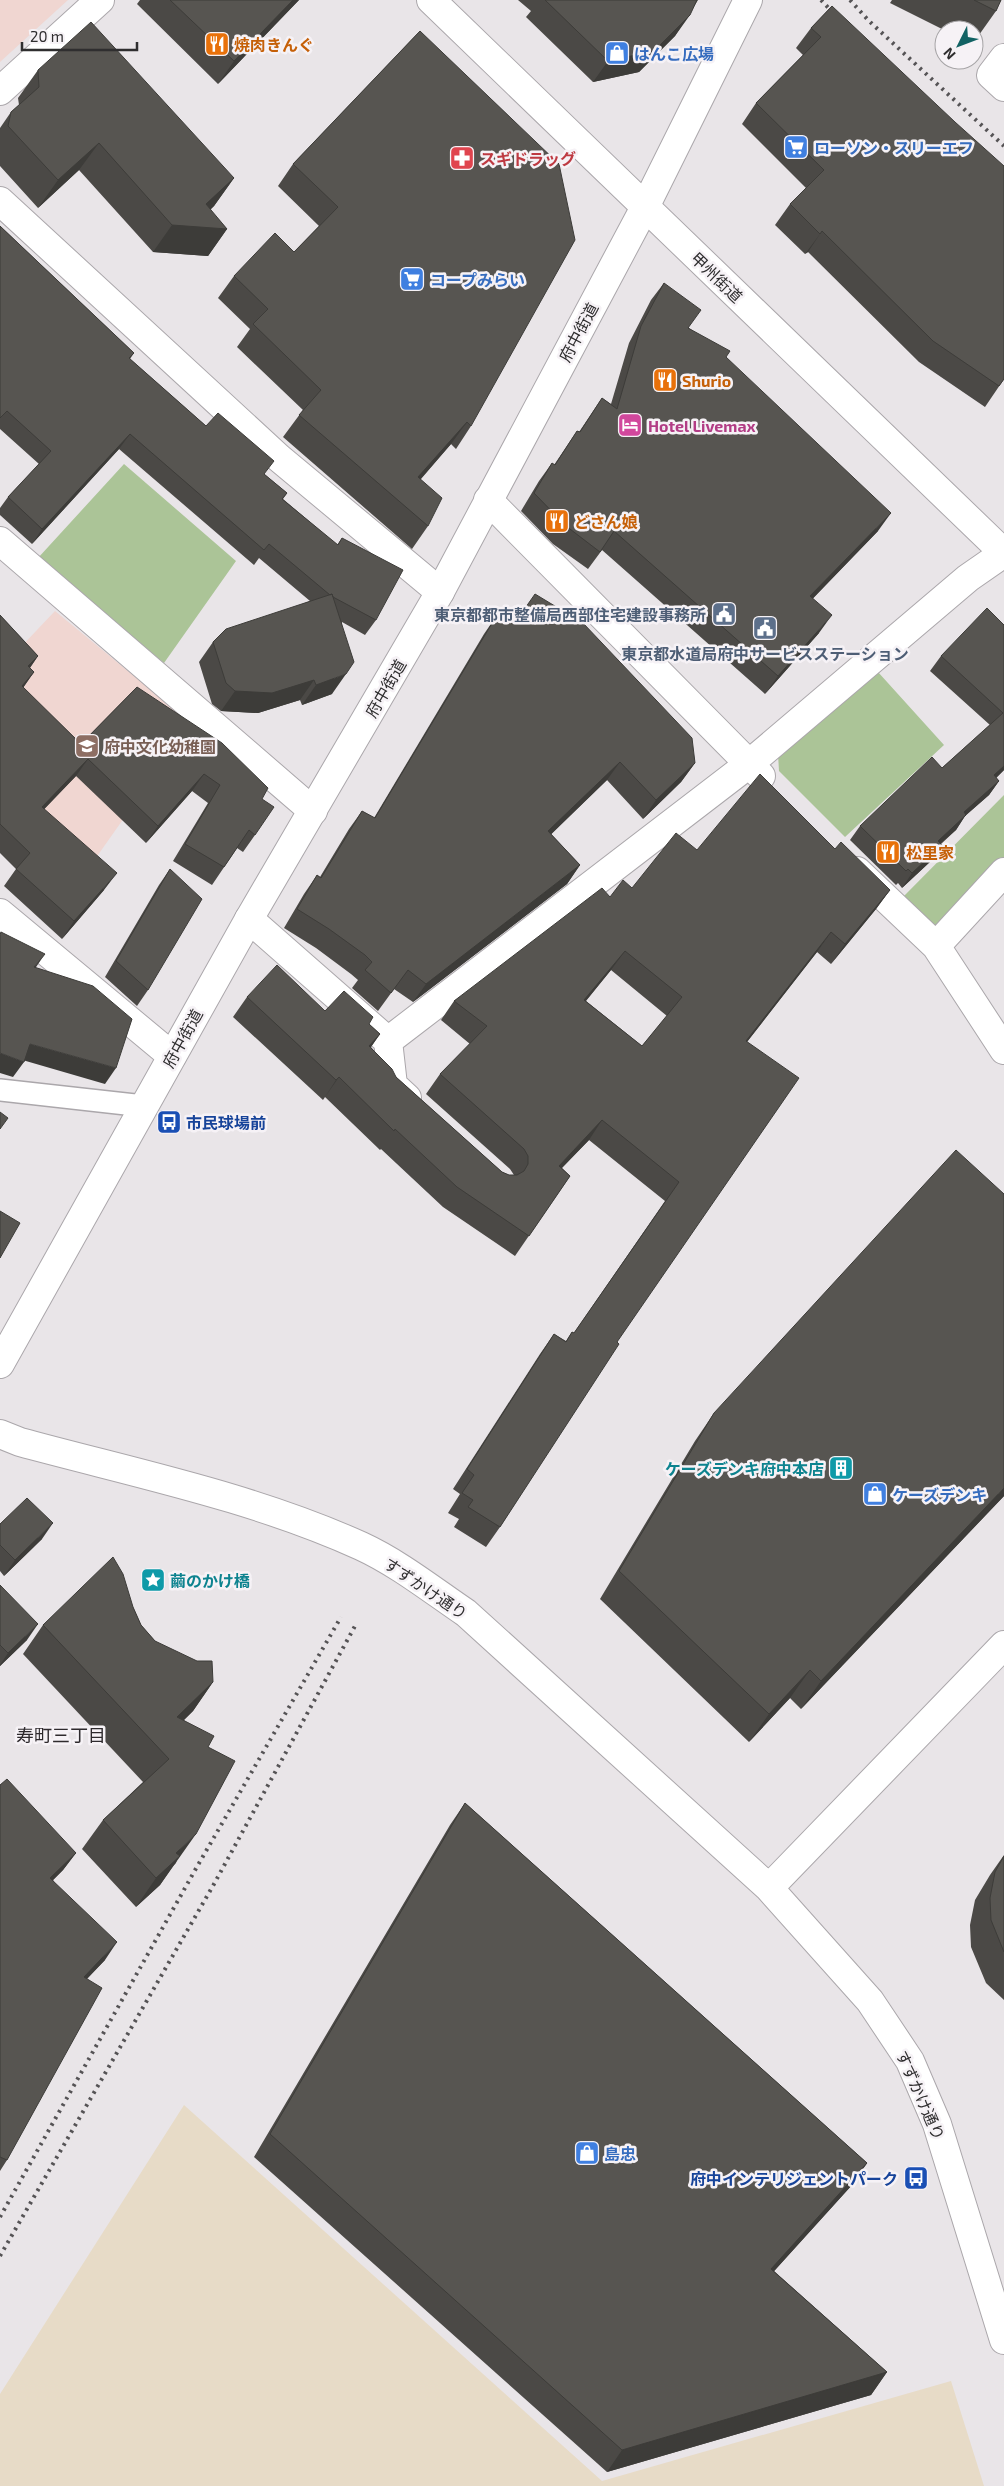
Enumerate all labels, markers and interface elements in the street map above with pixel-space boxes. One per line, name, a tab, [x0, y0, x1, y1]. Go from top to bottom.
scale bar	[22, 20, 138, 52]
north arrow	[934, 20, 984, 70]
text: 20 m	[30, 27, 64, 45]
restaurant icon: 焼肉きんぐ	[204, 31, 230, 57]
place label: 焼肉きんぐ	[234, 35, 314, 54]
shop icon: はんこ広場	[604, 40, 630, 66]
place label: はんこ広場	[634, 44, 714, 63]
text: N	[939, 45, 959, 63]
supermarket icon: ローソン・スリーエフ	[783, 134, 809, 160]
place label: ローソン・スリーエフ	[814, 138, 974, 157]
pharmacy icon: スギドラッグ	[449, 145, 475, 171]
place label: スギドラッグ	[480, 149, 576, 168]
street label: 甲州街道	[687, 248, 747, 306]
supermarket icon: コープみらい	[399, 266, 425, 292]
place label: コープみらい	[430, 270, 525, 289]
street label: 府中街道	[555, 299, 601, 365]
restaurant icon: Shurio	[652, 367, 678, 393]
place label: Shurio	[682, 371, 731, 390]
hotel icon: Hotel Livemax	[617, 412, 643, 438]
place label: Hotel Livemax	[648, 416, 756, 435]
restaurant icon: どさん娘	[544, 508, 570, 534]
place label: どさん娘	[574, 512, 639, 531]
public building icon: 東京都都市整備局西部住宅建設事務所	[711, 601, 737, 627]
place label: 東京都都市整備局西部住宅建設事務所	[434, 605, 706, 624]
public building icon: 東京都水道局府中サービスステーション	[752, 615, 778, 641]
place label: 東京都水道局府中サービスステーション	[621, 644, 909, 663]
street label: 府中街道	[361, 656, 409, 720]
school or university icon: 府中文化幼稚園	[74, 733, 100, 759]
place label: 府中文化幼稚園	[104, 737, 216, 756]
restaurant icon: 松里家	[875, 839, 901, 865]
place label: 松里家	[906, 843, 954, 862]
street label: 府中街道	[158, 1005, 206, 1071]
bus stop icon: 市民球場前	[156, 1109, 182, 1135]
place label: 市民球場前	[186, 1113, 266, 1132]
building icon: ケーズデンキ府中本店	[828, 1455, 854, 1481]
place label: ケーズデンキ府中本店	[665, 1459, 824, 1478]
shop icon: ケーズデンキ	[862, 1481, 888, 1507]
place label: ケーズデンキ	[892, 1485, 987, 1504]
street label: すずかけ通り	[381, 1553, 471, 1623]
place icon: 繭のかけ橋	[140, 1567, 166, 1593]
place label: 繭のかけ橋	[170, 1571, 250, 1590]
district label: 寿町三丁目	[16, 1724, 106, 1746]
street label: すずかけ通り	[893, 2047, 949, 2143]
shop icon: 島忠	[574, 2140, 600, 2166]
place label: 島忠	[604, 2144, 636, 2163]
bus stop icon: 府中インテリジェントパーク	[903, 2165, 929, 2191]
place label: 府中インテリジェントパーク	[690, 2169, 898, 2188]

